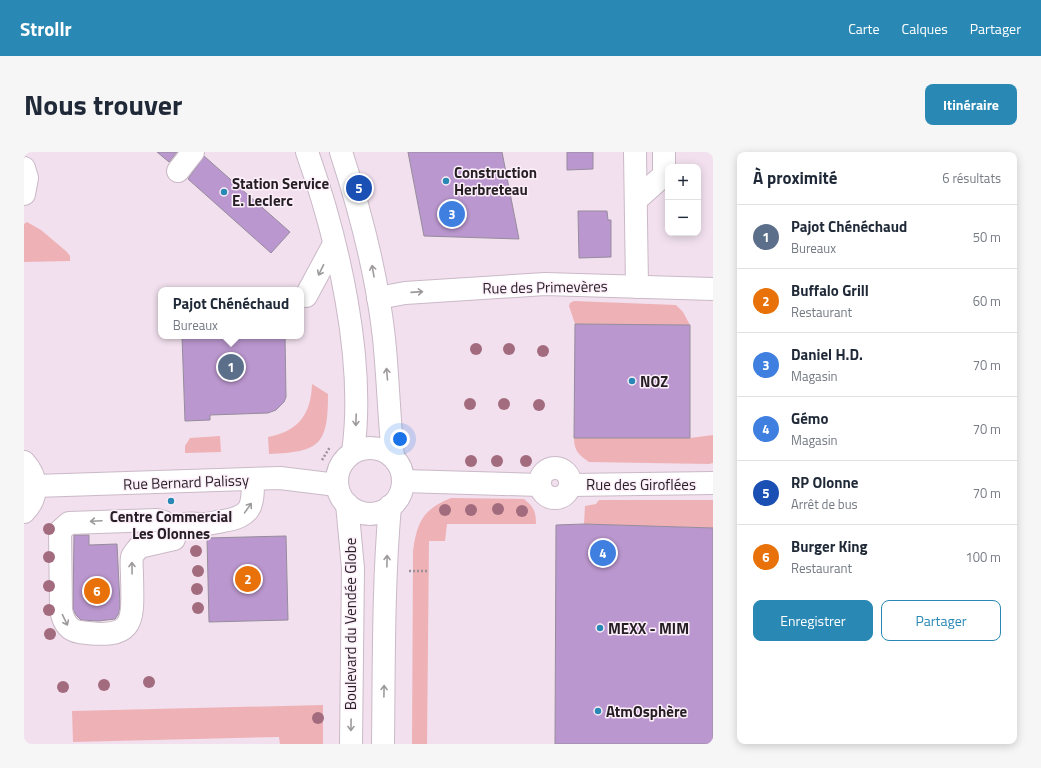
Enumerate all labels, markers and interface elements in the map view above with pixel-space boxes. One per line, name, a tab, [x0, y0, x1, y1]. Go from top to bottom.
text: Strollr	[20, 14, 72, 43]
text: Carte	[848, 18, 880, 39]
text: Calques	[902, 18, 948, 39]
text: Partager	[970, 18, 1021, 39]
text: Nous trouver	[24, 83, 182, 126]
button: Itinéraire	[925, 84, 1017, 125]
place label: Construction Herbreteau	[454, 161, 537, 201]
map controls	[665, 164, 701, 236]
button: +	[665, 164, 701, 200]
text: À proximité	[753, 165, 837, 191]
text: 6 résultats	[942, 168, 1001, 188]
place label: Station Service E. Leclerc	[232, 172, 329, 212]
pin: 5	[346, 173, 372, 203]
marker: Construction Herbreteau	[441, 176, 451, 186]
marker: Station Service E. Leclerc	[219, 187, 229, 197]
pin: 3	[439, 199, 465, 229]
button: −	[665, 200, 701, 236]
text: Pajot Chénéchaud	[791, 215, 907, 238]
text: 1	[762, 227, 770, 247]
text: 50 m	[973, 227, 1001, 247]
text: Bureaux	[791, 238, 836, 258]
one-way arrow	[317, 264, 324, 276]
one-way arrow	[369, 264, 377, 277]
street label: Rue des Primevères	[482, 274, 608, 300]
text: Buffalo Grill	[791, 279, 869, 302]
popup	[158, 287, 304, 339]
one-way arrow	[410, 288, 423, 295]
text: 2	[762, 291, 770, 311]
text: 60 m	[973, 291, 1001, 311]
text: Pajot Chénéchaud	[173, 292, 289, 315]
text: Restaurant	[791, 302, 852, 322]
text: Bureaux	[173, 315, 218, 335]
text: Daniel H.D.	[791, 343, 863, 366]
pin: 1	[218, 352, 244, 382]
text: 3	[762, 355, 770, 375]
text: 70 m	[973, 355, 1001, 375]
text: Magasin	[791, 366, 838, 386]
one-way arrow	[384, 368, 391, 381]
place label: NOZ	[640, 370, 668, 393]
marker: NOZ	[627, 376, 637, 386]
text: Gémo	[791, 407, 828, 430]
one-way arrow	[353, 413, 360, 426]
text: 4	[762, 419, 770, 439]
text: 70 m	[973, 419, 1001, 439]
your location	[390, 429, 410, 449]
text: Magasin	[791, 430, 838, 450]
street label: Rue Bernard Palissy	[123, 468, 249, 496]
text: RP Olonne	[791, 471, 859, 494]
street label: Rue des Giroflées	[586, 473, 696, 496]
text: 5	[762, 483, 770, 503]
text: 70 m	[973, 483, 1001, 503]
text: Arrêt de bus	[791, 494, 858, 514]
marker: Centre Commercial Les Olonnes	[166, 496, 176, 506]
one-way arrow	[244, 502, 252, 513]
place label: Centre Commercial Les Olonnes	[110, 505, 232, 545]
one-way arrow	[90, 518, 103, 525]
text: Burger King	[791, 535, 868, 558]
street label: Boulevard du Vendée Globe	[339, 538, 362, 710]
pin: 4	[590, 538, 616, 568]
text: 6	[762, 547, 770, 567]
text: 100 m	[965, 547, 1001, 567]
one-way arrow	[383, 555, 391, 568]
text: Restaurant	[791, 558, 852, 578]
one-way arrow	[128, 562, 136, 575]
pin: 2	[235, 564, 261, 594]
pin: 6	[84, 576, 110, 606]
button: Enregistrer	[753, 600, 873, 641]
button: Partager	[881, 600, 1001, 641]
one-way arrow	[62, 614, 69, 626]
place label: MEXX - MIM	[608, 617, 689, 640]
marker: MEXX - MIM	[595, 623, 605, 633]
one-way arrow	[380, 685, 388, 698]
place label: AtmOsphère	[606, 700, 687, 723]
marker: AtmOsphère	[593, 706, 603, 716]
one-way arrow	[347, 718, 355, 731]

